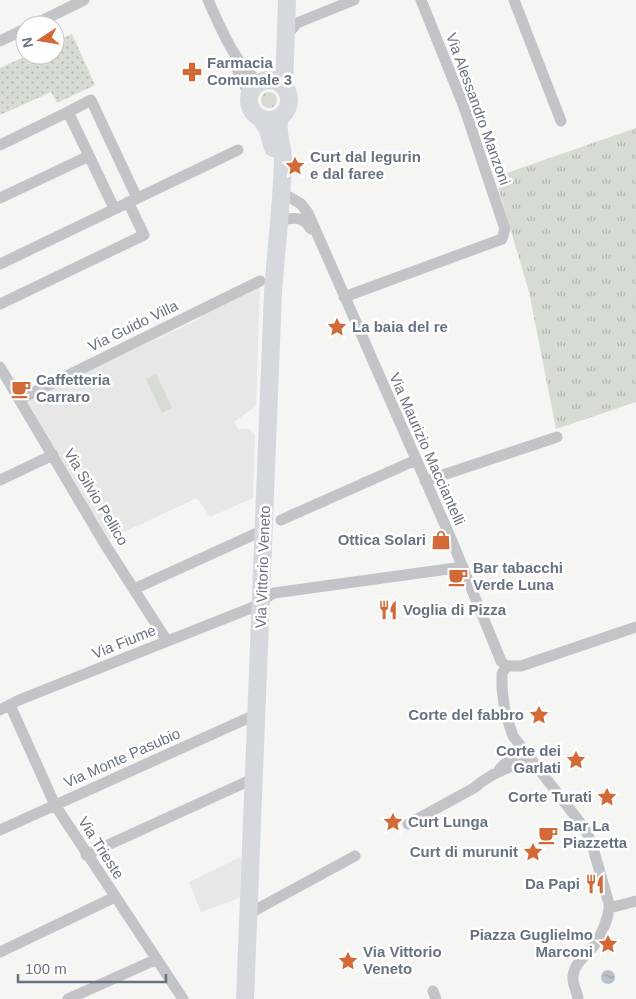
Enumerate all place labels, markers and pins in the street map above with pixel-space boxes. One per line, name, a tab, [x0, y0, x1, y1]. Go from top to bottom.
place label: Farmacia Comunale 3	[207, 54, 292, 88]
pharmacy icon: Farmacia Comunale 3	[181, 61, 203, 83]
place label: Curt dal legurin e dal faree	[310, 148, 421, 182]
place icon: Curt dal legurin e dal faree	[284, 155, 306, 177]
place icon: La baia del re	[326, 316, 348, 338]
place label: La baia del re	[352, 318, 448, 335]
place label: Caffetteria Carraro	[36, 371, 111, 405]
cafe icon: Caffetteria Carraro	[10, 378, 32, 400]
shop icon: Ottica Solari	[430, 529, 452, 551]
place label: Ottica Solari	[338, 531, 426, 548]
place label: Bar tabacchi Verde Luna	[473, 559, 563, 593]
cafe icon: Bar tabacchi Verde Luna	[447, 566, 469, 588]
restaurant icon: Voglia di Pizza	[377, 599, 399, 621]
place label: Voglia di Pizza	[403, 601, 507, 618]
place icon: Corte del fabbro	[528, 704, 550, 726]
place label: Corte del fabbro	[408, 706, 524, 723]
place label: Corte dei Garlati	[496, 742, 561, 776]
place icon: Corte dei Garlati	[565, 749, 587, 771]
place icon: Corte Turati	[596, 786, 618, 808]
place label: Corte Turati	[508, 788, 592, 805]
place icon: Curt Lunga	[382, 811, 404, 833]
place label: Curt Lunga	[408, 813, 489, 830]
place label: Bar La Piazzetta	[563, 817, 628, 851]
cafe icon: Bar La Piazzetta	[537, 824, 559, 846]
place icon: Curt di murunit	[522, 841, 544, 863]
place label: Curt di murunit	[410, 843, 518, 860]
restaurant icon: Da Papi	[584, 873, 606, 895]
place label: Da Papi	[525, 875, 580, 892]
place label: Piazza Guglielmo Marconi	[470, 926, 593, 960]
place icon: Piazza Guglielmo Marconi	[597, 933, 619, 955]
place label: Via Vittorio Veneto	[363, 943, 442, 977]
place icon: Via Vittorio Veneto	[337, 950, 359, 972]

